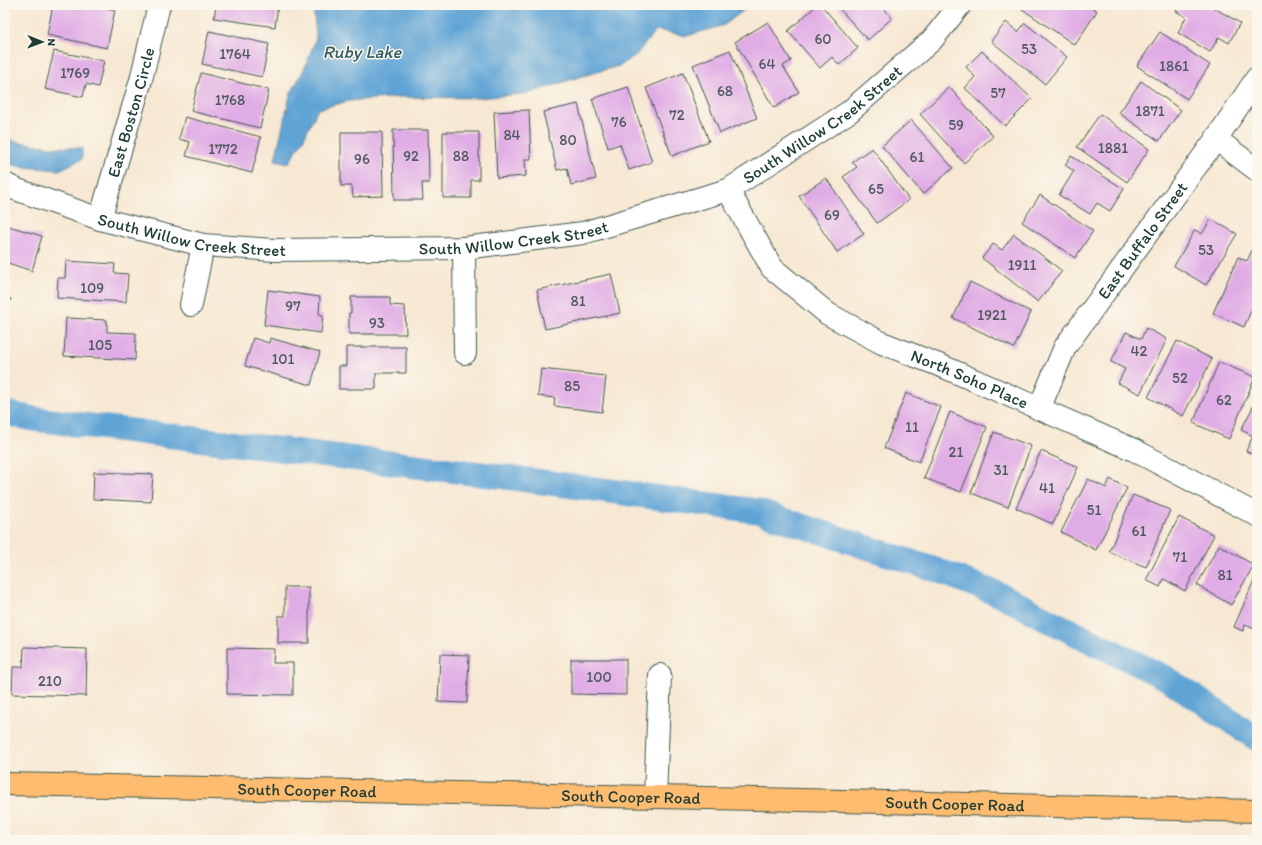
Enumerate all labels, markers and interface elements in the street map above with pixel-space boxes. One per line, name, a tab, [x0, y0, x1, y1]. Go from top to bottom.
north arrow	[22, 22, 62, 62]
house number: 60	[814, 30, 832, 48]
text: N	[45, 38, 58, 46]
house number: 53	[1021, 40, 1037, 58]
water label: Ruby Lake	[323, 41, 403, 63]
street label: East Boston Circle	[103, 45, 158, 180]
house number: 1764	[219, 45, 251, 63]
house number: 64	[759, 55, 775, 73]
house number: 1861	[1159, 57, 1189, 75]
street label: South Willow Creek Street	[739, 61, 906, 188]
house number: 1769	[60, 64, 90, 82]
house number: 68	[717, 82, 733, 100]
house number: 57	[990, 84, 1006, 102]
house number: 1768	[215, 91, 245, 109]
house number: 1871	[1135, 102, 1165, 120]
house number: 72	[669, 106, 685, 124]
house number: 76	[611, 113, 627, 131]
house number: 59	[948, 116, 964, 134]
house number: 84	[503, 126, 521, 144]
house number: 80	[559, 131, 577, 149]
house number: 1881	[1098, 139, 1128, 157]
house number: 1772	[208, 140, 238, 158]
house number: 92	[403, 147, 419, 165]
house number: 88	[453, 147, 469, 165]
house number: 61	[910, 148, 924, 166]
house number: 96	[354, 150, 370, 168]
street label: East Buffalo Street	[1093, 178, 1192, 303]
house number: 65	[868, 180, 884, 198]
house number: 69	[824, 206, 840, 224]
street label: South Willow Creek Street	[96, 209, 286, 260]
street label: South Willow Creek Street	[419, 216, 611, 258]
house number: 53	[1198, 241, 1214, 259]
house number: 1911	[1008, 256, 1036, 274]
house number: 109	[80, 279, 104, 297]
house number: 81	[570, 292, 586, 310]
house number: 97	[285, 297, 301, 315]
house number: 1921	[977, 306, 1007, 324]
house number: 93	[369, 314, 385, 332]
house number: 105	[88, 336, 112, 354]
house number: 42	[1131, 342, 1148, 360]
street label: North Soho Place	[908, 345, 1031, 413]
house number: 101	[271, 350, 295, 368]
house number: 52	[1172, 369, 1188, 387]
house number: 85	[564, 377, 580, 395]
house number: 62	[1216, 391, 1232, 409]
house number: 11	[905, 418, 919, 436]
house number: 21	[949, 443, 963, 461]
house number: 31	[993, 461, 1009, 479]
house number: 41	[1039, 479, 1055, 497]
house number: 51	[1087, 501, 1101, 519]
house number: 61	[1132, 522, 1146, 540]
house number: 71	[1173, 548, 1187, 566]
house number: 81	[1217, 566, 1233, 584]
house number: 100	[586, 668, 612, 686]
house number: 210	[38, 672, 62, 690]
street label: South Cooper Road	[237, 779, 377, 801]
street label: South Cooper Road	[561, 785, 701, 808]
street label: South Cooper Road	[885, 792, 1025, 815]

